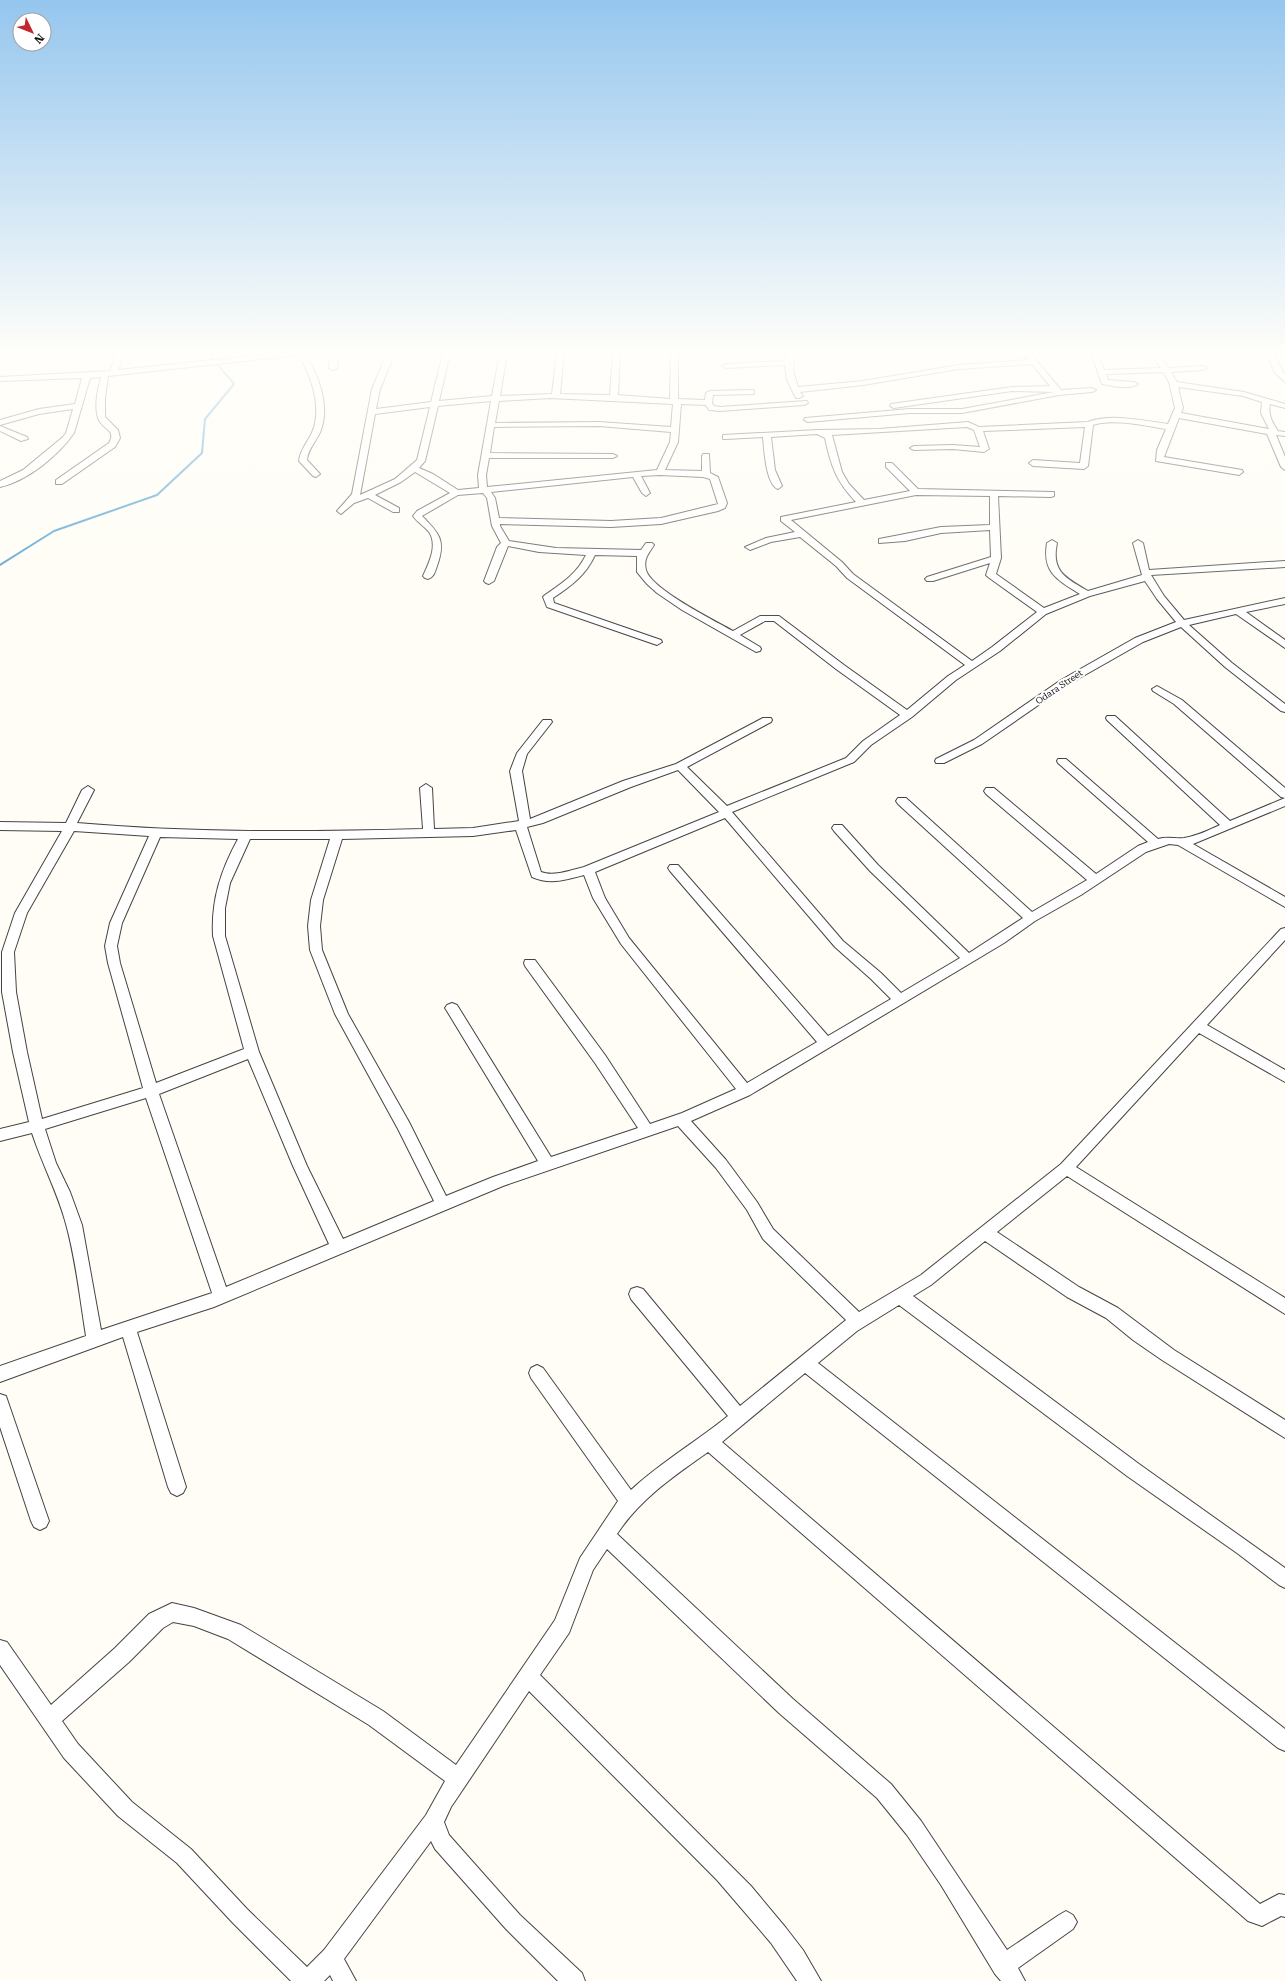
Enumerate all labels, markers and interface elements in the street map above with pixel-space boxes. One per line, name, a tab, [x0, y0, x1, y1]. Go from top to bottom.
north arrow	[12, 12, 52, 52]
text: N	[31, 31, 47, 46]
street label: Odara Street	[1034, 667, 1085, 706]

